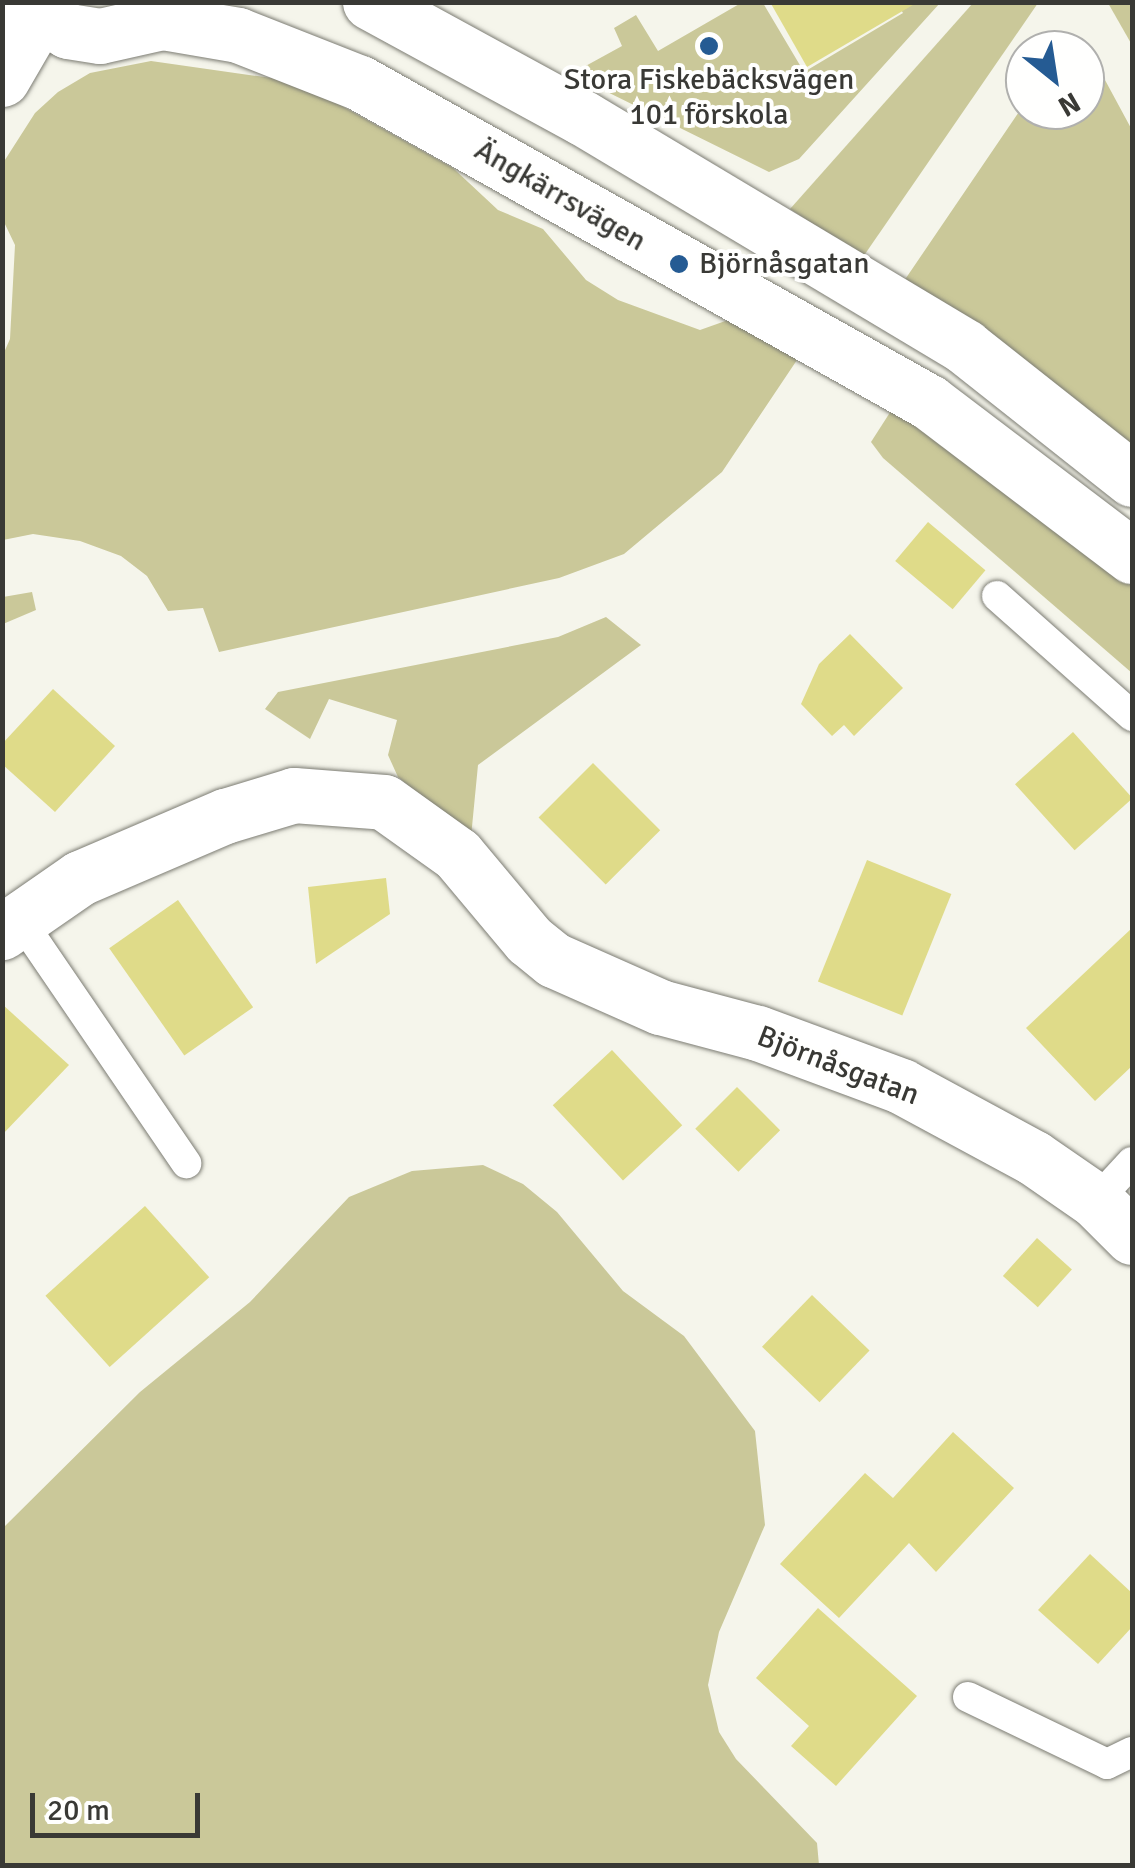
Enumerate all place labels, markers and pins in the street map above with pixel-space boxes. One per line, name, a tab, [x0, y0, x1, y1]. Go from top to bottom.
marker: Stora Fiskebäcksvägen 101 förskola	[698, 35, 720, 57]
place label: Stora Fiskebäcksvägen 101 förskola	[564, 62, 854, 132]
place label: Björnåsgatan	[699, 246, 870, 282]
marker: Björnåsgatan	[668, 253, 690, 275]

